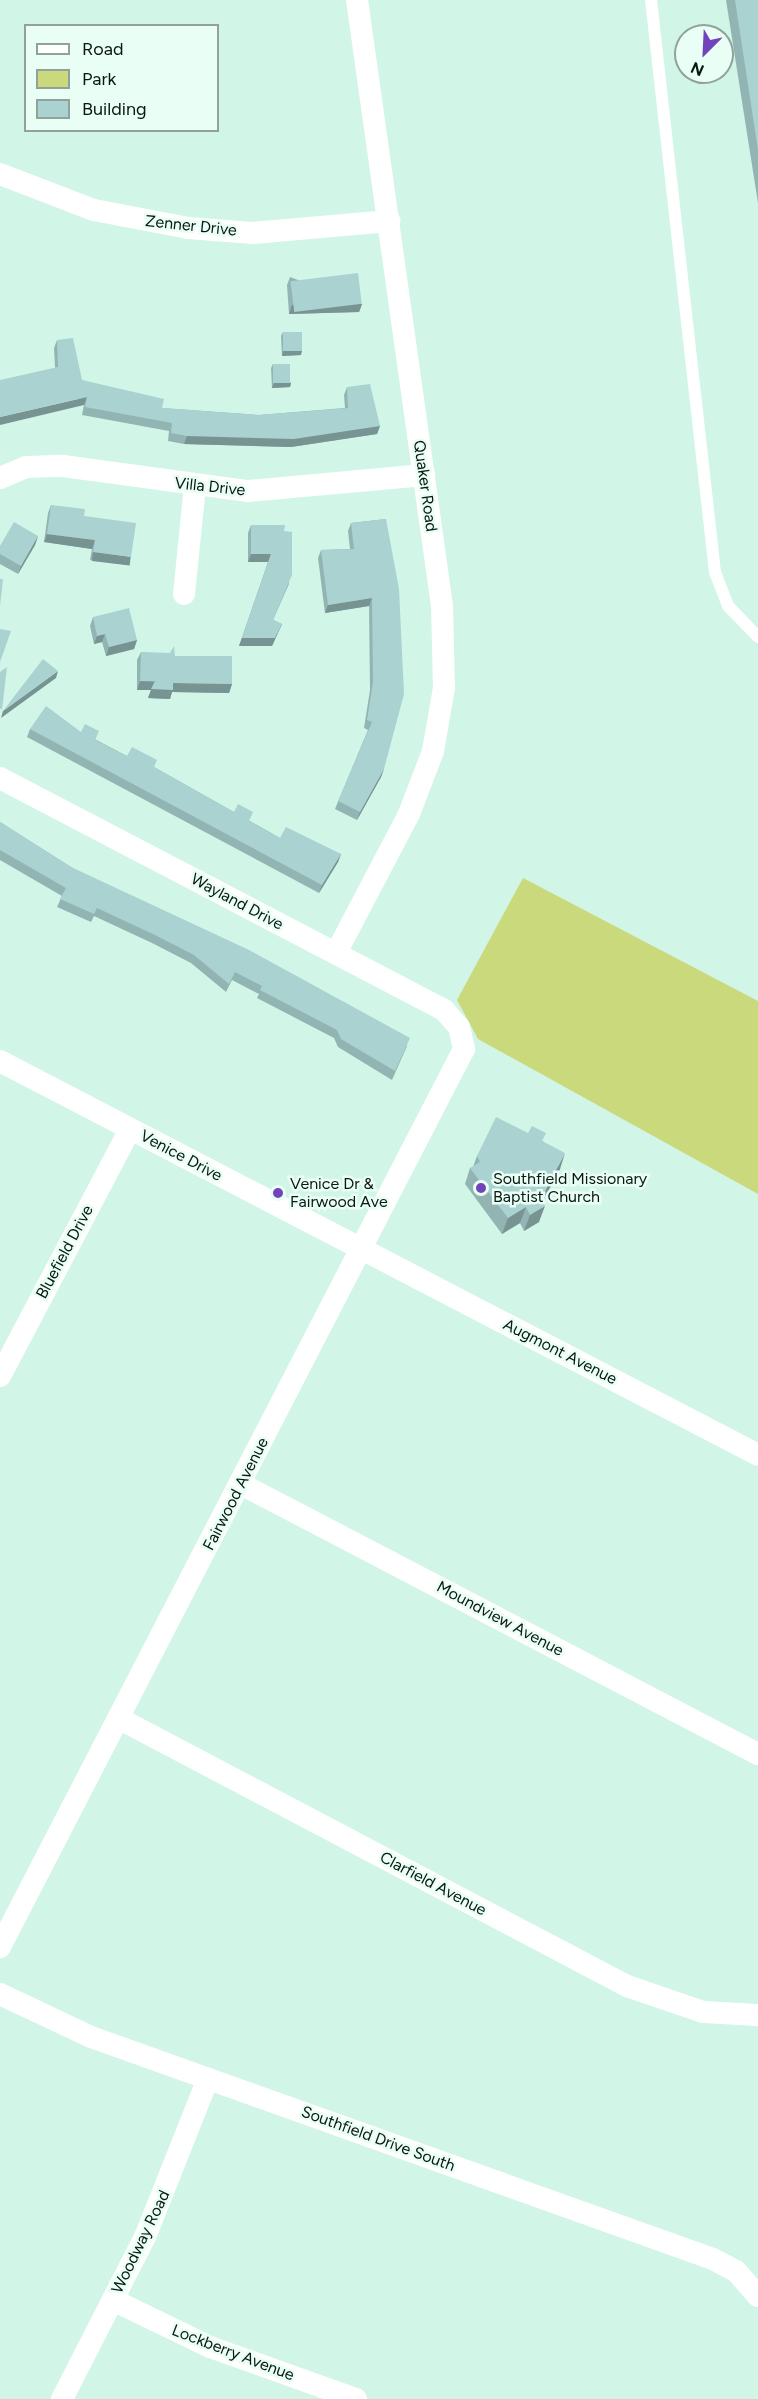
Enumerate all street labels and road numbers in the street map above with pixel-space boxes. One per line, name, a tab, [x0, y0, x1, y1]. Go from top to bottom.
street label: Zenner Drive	[144, 212, 238, 240]
street label: Quaker Road	[409, 439, 441, 533]
street label: Villa Drive	[174, 474, 246, 500]
street label: Wayland Drive	[187, 870, 287, 934]
street label: Venice Drive	[137, 1126, 225, 1186]
street label: Bluefield Drive	[32, 1202, 98, 1302]
street label: Augmont Avenue	[500, 1315, 620, 1389]
street label: Fairwood Avenue	[199, 1434, 273, 1554]
street label: Moundview Avenue	[433, 1577, 567, 1661]
street label: Clarfield Avenue	[376, 1848, 490, 1920]
street label: Southfield Drive South	[299, 2102, 457, 2176]
street label: Woodway Road	[108, 2187, 174, 2297]
street label: Lockberry Avenue	[169, 2321, 297, 2385]

